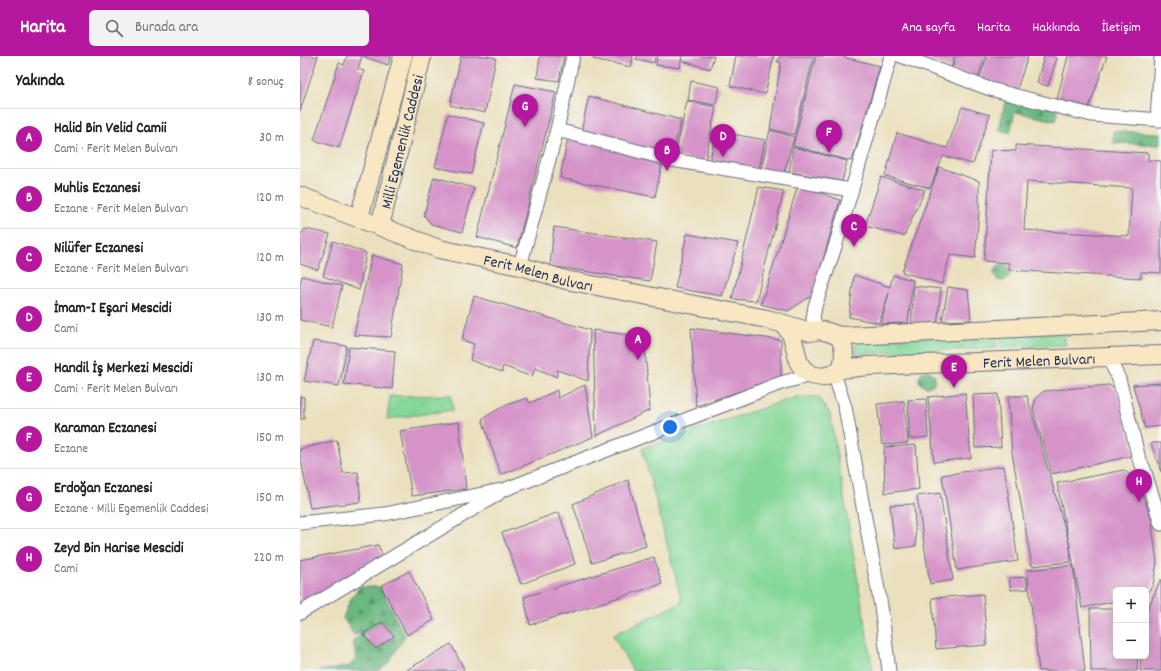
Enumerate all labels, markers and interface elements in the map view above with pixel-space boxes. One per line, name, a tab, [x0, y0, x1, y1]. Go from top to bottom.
search box	[89, 10, 369, 46]
text: Harita	[20, 15, 65, 42]
icon: search	[103, 17, 125, 39]
text: Burada ara	[135, 17, 198, 39]
text: Ana sayfa	[901, 18, 955, 38]
text: Harita	[977, 18, 1010, 38]
text: Hakkında	[1032, 18, 1080, 38]
text: İletişim	[1102, 18, 1141, 38]
text: Yakında	[16, 70, 64, 94]
text: 8 sonuç	[248, 73, 284, 92]
street label: Milli Egemenlik Caddesi	[376, 73, 431, 212]
pin: G	[512, 94, 538, 127]
text: Halid Bin Velid Camii	[54, 118, 167, 140]
pin: F	[816, 120, 842, 153]
pin: D	[710, 124, 736, 157]
text: A	[25, 129, 33, 148]
text: 30 m	[259, 129, 284, 148]
pin: B	[654, 138, 680, 171]
text: Cami · Ferit Melen Bulvarı	[54, 140, 178, 159]
text: Muhlis Eczanesi	[54, 178, 140, 200]
text: B	[26, 189, 32, 208]
text: 120 m	[256, 189, 284, 208]
text: Eczane · Ferit Melen Bulvarı	[54, 200, 188, 219]
pin: C	[841, 214, 867, 247]
text: Nilüfer Eczanesi	[54, 238, 143, 260]
text: C	[26, 249, 32, 268]
text: 120 m	[256, 249, 284, 268]
street label: Ferit Melen Bulvarı	[481, 250, 595, 299]
text: Eczane · Ferit Melen Bulvarı	[54, 260, 188, 279]
text: İmam-I Eşari Mescidi	[54, 298, 171, 320]
text: D	[26, 309, 32, 328]
text: 130 m	[256, 309, 284, 328]
text: Cami	[54, 320, 78, 339]
pin: A	[625, 327, 651, 360]
street label: Ferit Melen Bulvarı	[983, 348, 1096, 376]
pin: E	[941, 355, 967, 388]
text: Handil İş Merkezi Mescidi	[54, 358, 192, 380]
text: E	[26, 369, 32, 388]
text: 130 m	[256, 369, 284, 388]
text: Cami · Ferit Melen Bulvarı	[54, 380, 178, 399]
your location	[660, 417, 680, 437]
text: Karaman Eczanesi	[54, 418, 156, 440]
text: F	[26, 429, 32, 448]
text: 150 m	[256, 429, 284, 448]
text: Eczane	[54, 440, 88, 459]
pin: H	[1126, 469, 1152, 502]
text: Erdoğan Eczanesi	[54, 478, 152, 500]
text: G	[26, 489, 32, 508]
text: 150 m	[256, 489, 284, 508]
text: Eczane · Milli Egemenlik Caddesi	[54, 500, 208, 519]
text: Zeyd Bin Harise Mescidi	[54, 538, 184, 560]
text: H	[26, 549, 32, 568]
text: 220 m	[254, 549, 284, 568]
text: Cami	[54, 560, 78, 579]
map controls	[1113, 587, 1149, 659]
button: +	[1113, 587, 1149, 623]
button: −	[1113, 623, 1149, 659]

